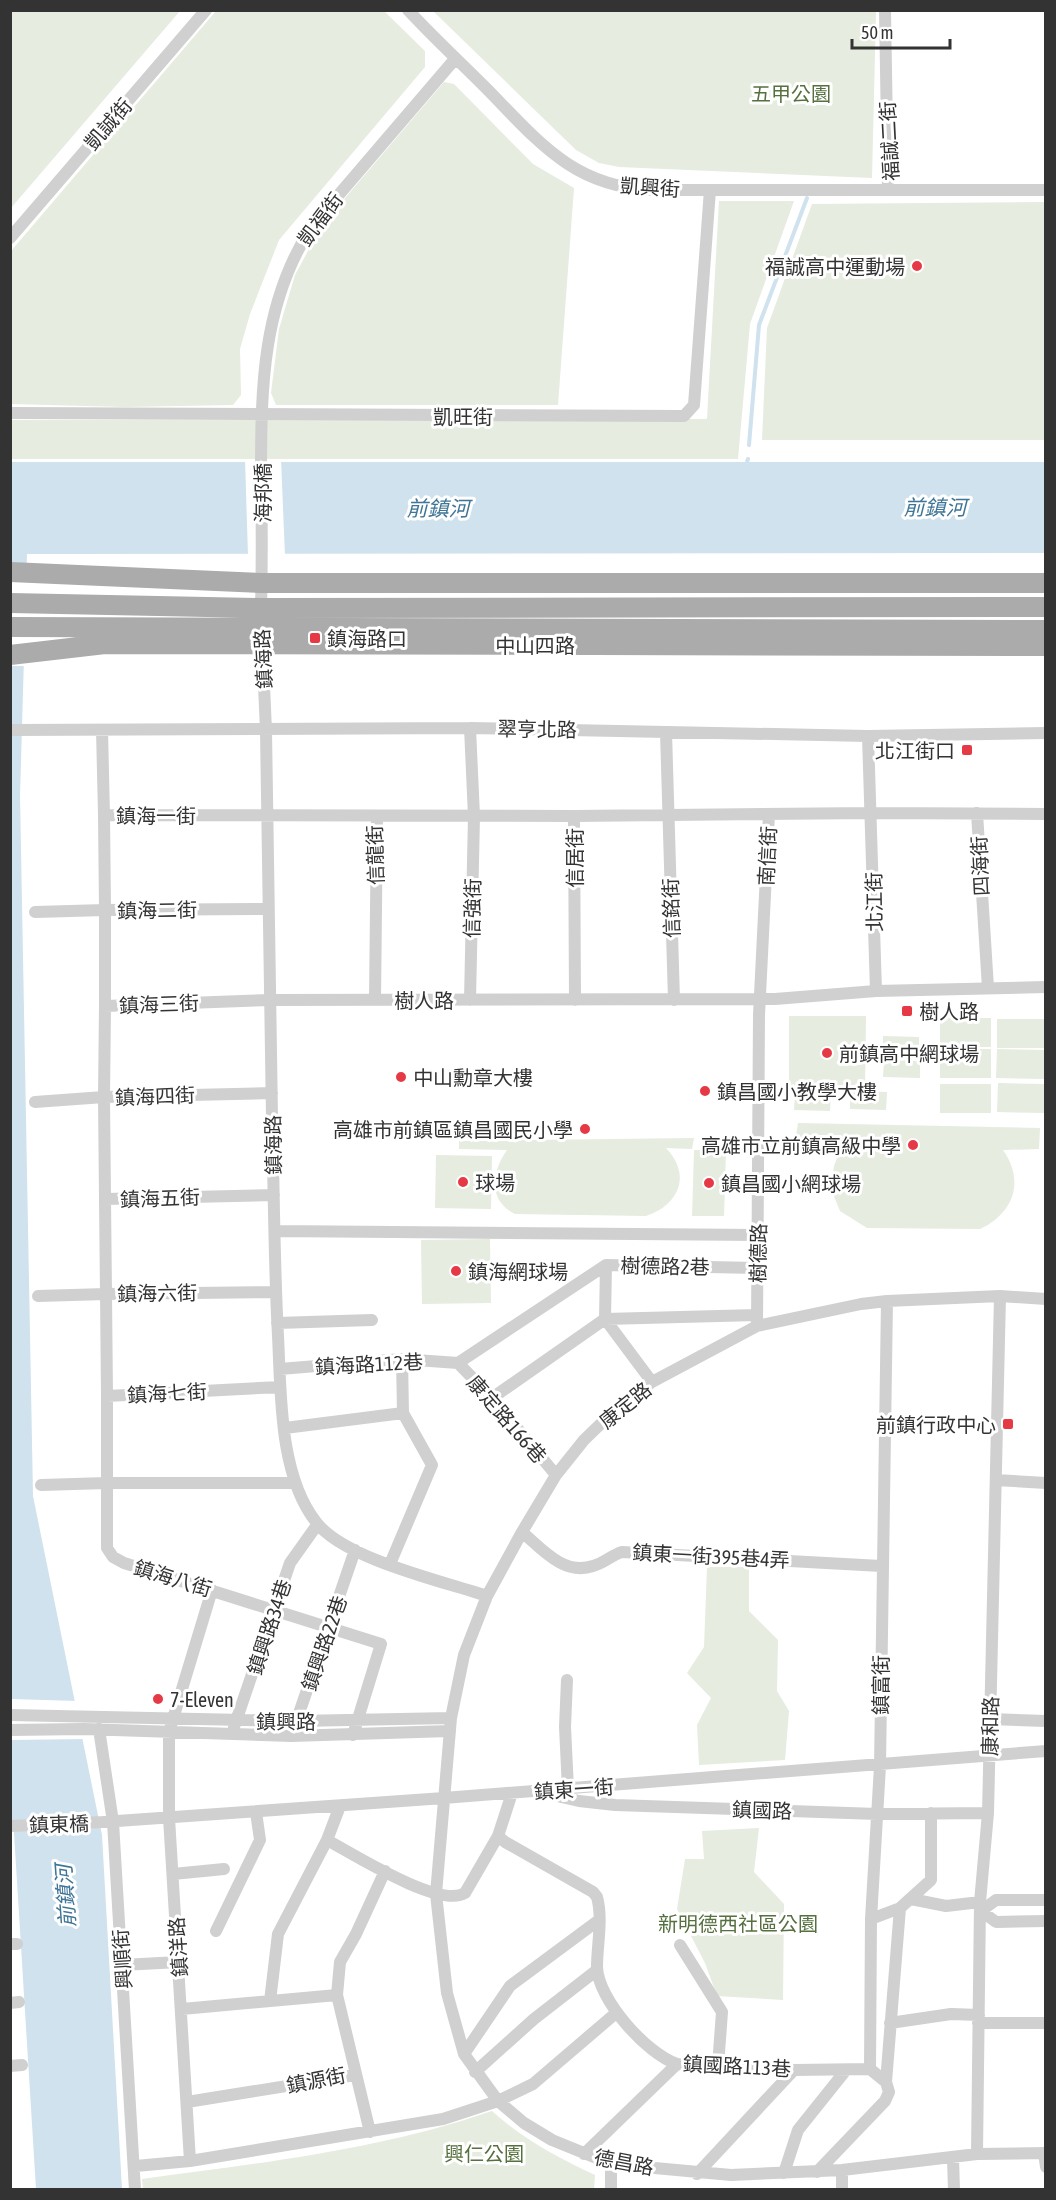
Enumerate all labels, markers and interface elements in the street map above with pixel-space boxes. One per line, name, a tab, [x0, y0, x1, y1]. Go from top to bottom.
scale bar	[852, 12, 950, 50]
text: 50 m	[861, 22, 893, 43]
park label: 五甲公園	[751, 82, 831, 105]
street label: 凱誠街	[80, 94, 136, 154]
street label: 福誠二街	[875, 100, 903, 182]
street label: 凱興街	[619, 173, 681, 201]
street label: 凱福街	[293, 188, 347, 250]
place label: 福誠高中運動場	[765, 255, 905, 278]
marker: 福誠高中運動場	[910, 259, 924, 273]
street label: 凱旺街	[433, 405, 493, 428]
street label: 海邦橋	[251, 463, 274, 523]
water label: 前鎮河	[904, 495, 970, 519]
water label: 前鎮河	[407, 496, 473, 520]
place label: 鎮海路口	[327, 627, 407, 650]
street label: 鎮海路	[250, 628, 276, 690]
marker: 鎮海路口	[308, 631, 322, 645]
street label: 中山四路	[495, 634, 575, 657]
street label: 翠亨北路	[497, 717, 577, 741]
place label: 北江街口	[875, 739, 955, 762]
marker: 北江街口	[960, 743, 974, 757]
street label: 鎮海一街	[116, 804, 196, 827]
street label: 信龍街	[362, 825, 388, 885]
street label: 南信街	[754, 825, 780, 887]
street label: 信居街	[563, 828, 586, 888]
street label: 四海街	[967, 835, 993, 897]
street label: 北江街	[862, 872, 886, 932]
street label: 信強街	[460, 878, 484, 938]
street label: 信銘街	[658, 878, 684, 938]
street label: 鎮海二街	[117, 898, 197, 922]
street label: 樹人路	[394, 989, 454, 1012]
street label: 鎮海三街	[119, 991, 199, 1017]
place label: 樹人路	[919, 1000, 979, 1023]
marker: 樹人路	[900, 1004, 914, 1018]
place label: 前鎮高中網球場	[839, 1042, 979, 1065]
marker: 前鎮高中網球場	[820, 1046, 834, 1060]
place label: 中山勳章大樓	[413, 1066, 533, 1089]
marker: 中山勳章大樓	[394, 1070, 408, 1084]
place label: 鎮昌國小教學大樓	[717, 1080, 877, 1103]
street label: 鎮海四街	[115, 1083, 195, 1109]
marker: 鎮昌國小教學大樓	[698, 1084, 712, 1098]
street label: 鎮海路	[261, 1115, 285, 1175]
place label: 高雄市前鎮區鎮昌國民小學	[333, 1118, 573, 1141]
marker: 高雄市前鎮區鎮昌國民小學	[578, 1122, 592, 1136]
place label: 高雄市立前鎮高級中學	[701, 1134, 901, 1157]
marker: 高雄市立前鎮高級中學	[906, 1138, 920, 1152]
place label: 球場	[475, 1171, 515, 1194]
place label: 鎮昌國小網球場	[721, 1172, 861, 1195]
marker: 球場	[456, 1175, 470, 1189]
marker: 鎮昌國小網球場	[702, 1176, 716, 1190]
street label: 鎮海五街	[120, 1185, 200, 1211]
street label: 樹德路	[746, 1223, 770, 1283]
street label: 樹德路2巷	[620, 1254, 710, 1278]
place label: 鎮海網球場	[468, 1260, 568, 1283]
marker: 鎮海網球場	[449, 1264, 463, 1278]
street label: 鎮海六街	[117, 1281, 197, 1305]
street label: 鎮海路112巷	[314, 1350, 424, 1378]
street label: 康定路166巷	[463, 1371, 551, 1467]
street label: 康定路	[594, 1377, 656, 1433]
street label: 鎮海七街	[126, 1379, 208, 1407]
place label: 前鎮行政中心	[876, 1413, 996, 1436]
marker: 前鎮行政中心	[1001, 1417, 1015, 1431]
street label: 鎮東一街395巷4弄	[632, 1540, 790, 1572]
street label: 鎮海八街	[131, 1555, 215, 1601]
street label: 鎮興路34巷	[243, 1576, 295, 1678]
street label: 鎮興路22巷	[297, 1593, 351, 1693]
street label: 鎮富街	[869, 1655, 892, 1715]
place label: 7-Eleven	[170, 1688, 234, 1711]
marker: 7-Eleven	[151, 1692, 165, 1706]
street label: 康和路	[978, 1696, 1002, 1756]
street label: 鎮興路	[256, 1710, 316, 1733]
street label: 鎮東一街	[533, 1775, 615, 1803]
street label: 鎮國路	[732, 1797, 792, 1823]
street label: 鎮東橋	[29, 1811, 89, 1837]
water label: 前鎮河	[51, 1860, 79, 1928]
park label: 新明德西社區公園	[658, 1912, 818, 1935]
street label: 鎮洋路	[164, 1916, 192, 1978]
street label: 興順街	[108, 1928, 136, 1990]
street label: 鎮國路113巷	[682, 2052, 792, 2080]
street label: 鎮源街	[284, 2063, 348, 2097]
park label: 興仁公園	[444, 2142, 524, 2165]
street label: 德昌路	[592, 2145, 656, 2179]

